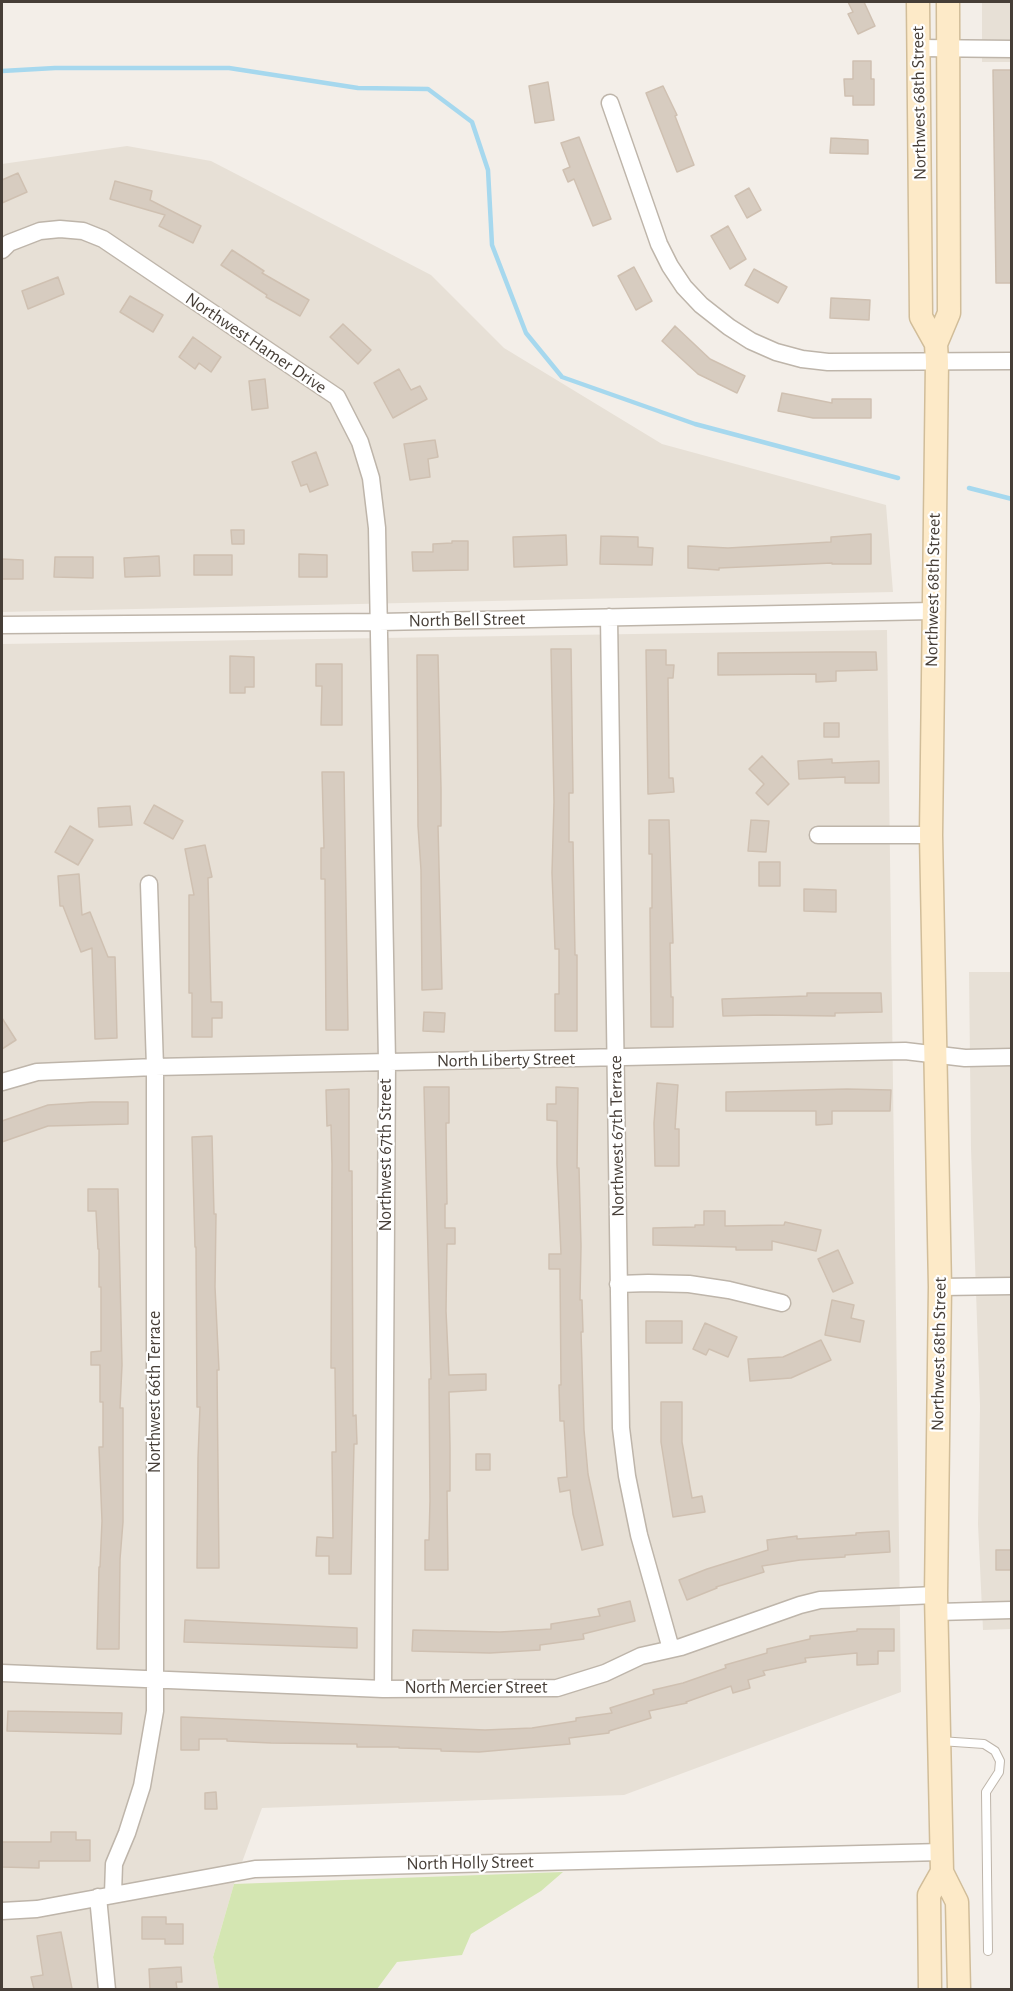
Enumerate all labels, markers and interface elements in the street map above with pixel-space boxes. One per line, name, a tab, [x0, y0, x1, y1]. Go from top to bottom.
street label: Northwest 68th Street	[907, 26, 931, 180]
street label: Northwest Hamer Drive	[181, 288, 331, 398]
street label: Northwest 68th Street	[921, 513, 945, 667]
street label: North Bell Street	[409, 608, 525, 632]
street label: North Liberty Street	[437, 1048, 575, 1072]
street label: Northwest 67th Terrace	[605, 1055, 629, 1217]
street label: Northwest 67th Street	[375, 1078, 397, 1232]
street label: Northwest 68th Street	[927, 1277, 951, 1431]
street label: Northwest 66th Terrace	[144, 1311, 166, 1473]
street label: North Mercier Street	[404, 1677, 548, 1699]
street label: North Holly Street	[406, 1851, 534, 1875]

